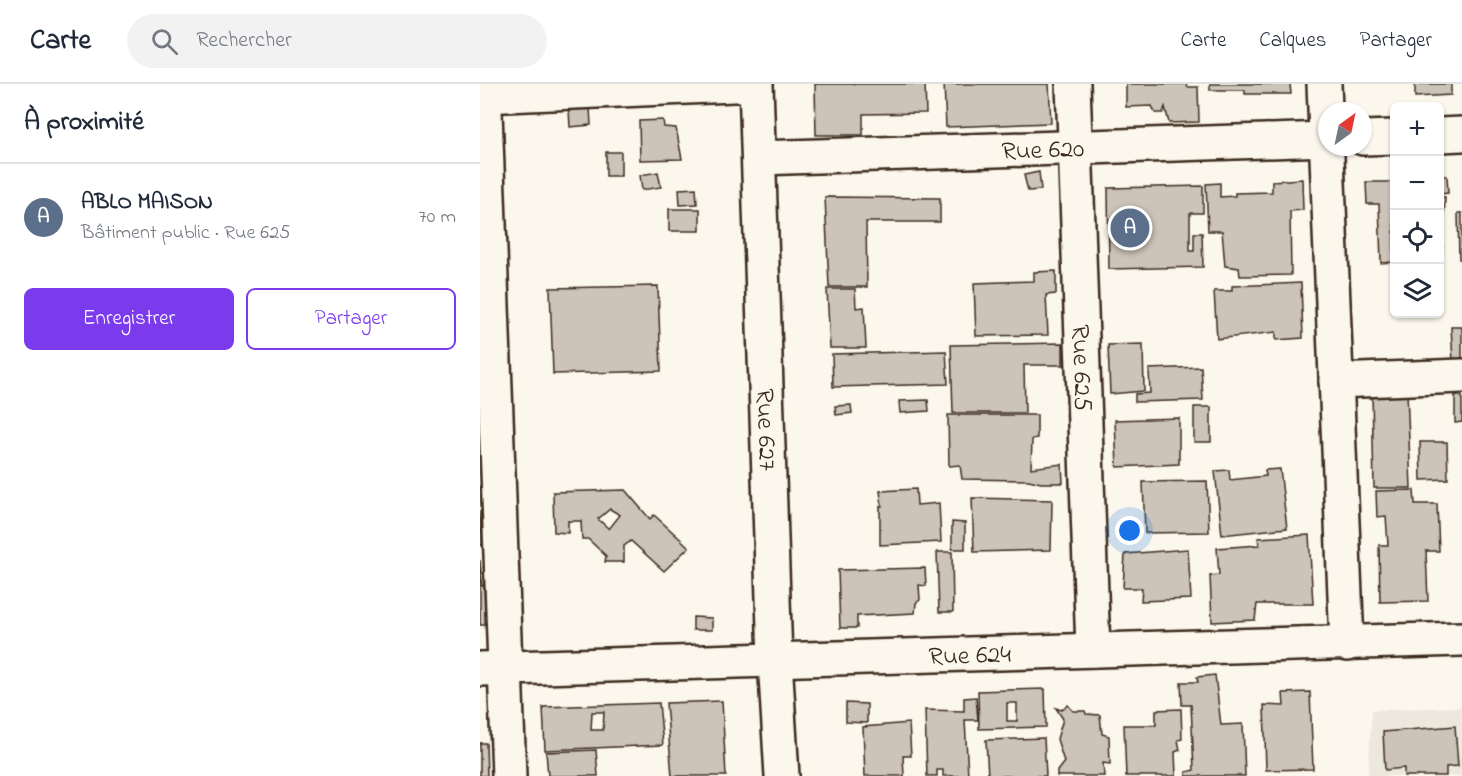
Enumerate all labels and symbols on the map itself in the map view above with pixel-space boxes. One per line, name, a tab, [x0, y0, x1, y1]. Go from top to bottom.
north arrow	[1318, 102, 1372, 156]
street label: Rue 620	[1001, 131, 1085, 172]
pin: A	[1110, 206, 1150, 250]
street label: Rue 625	[1060, 324, 1101, 412]
street label: Rue 627	[744, 388, 785, 472]
your location	[1115, 516, 1144, 545]
street label: Rue 624	[928, 637, 1012, 677]

